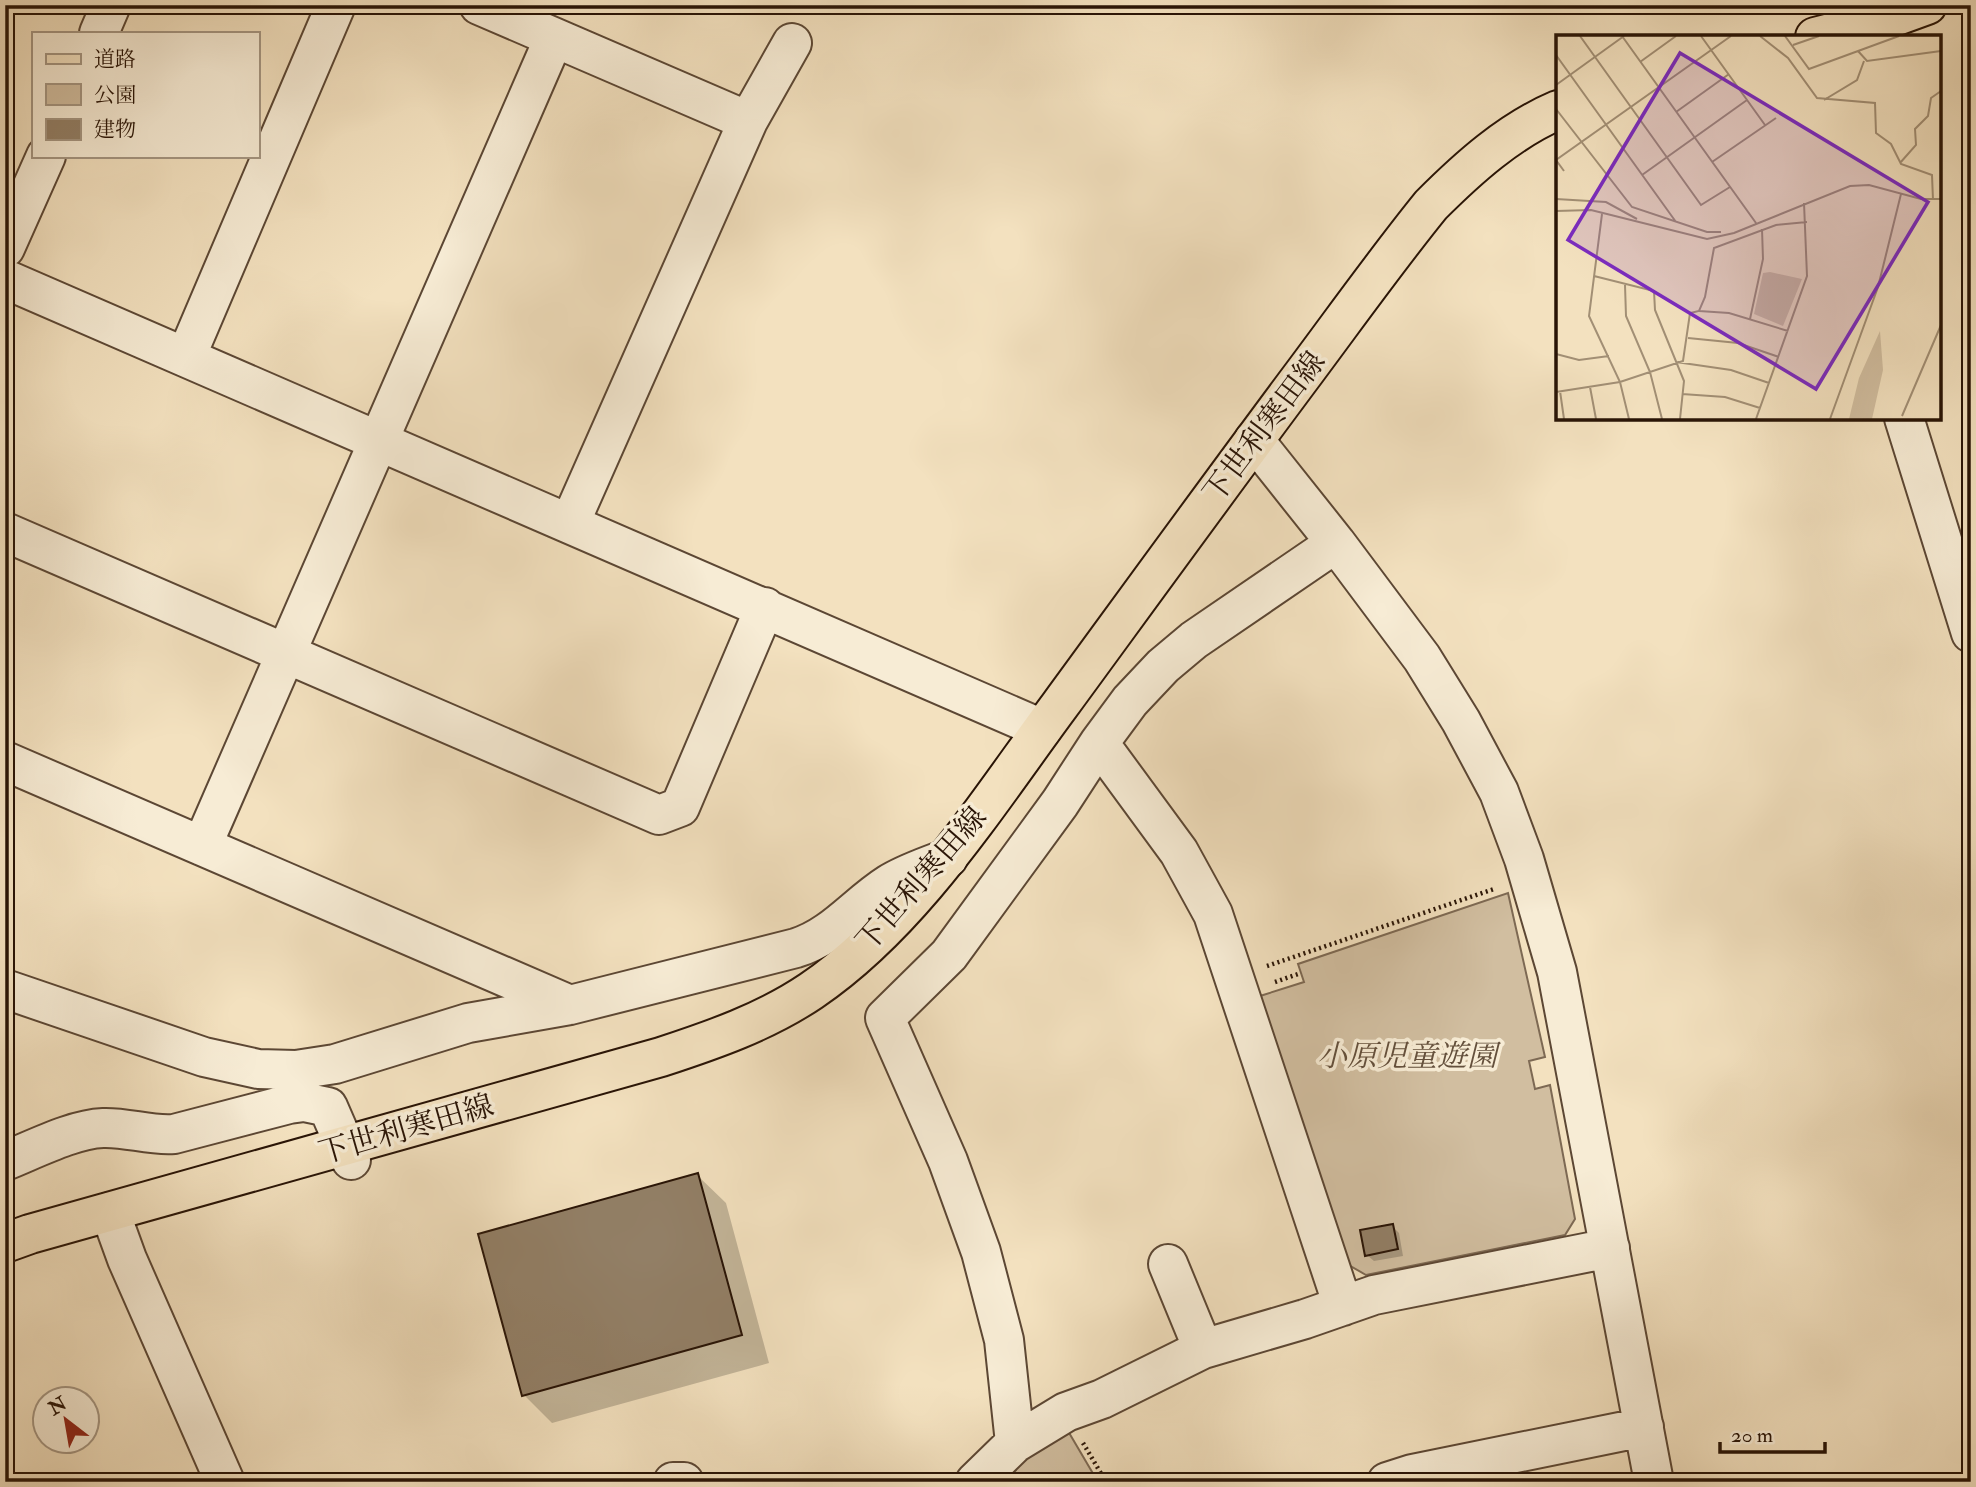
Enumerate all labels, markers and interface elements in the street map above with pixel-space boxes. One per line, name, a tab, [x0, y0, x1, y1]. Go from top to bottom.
legend	[32, 32, 259, 158]
inset map	[1556, 35, 1941, 420]
text: 道路	[94, 46, 136, 73]
text: 公園	[94, 82, 136, 109]
text: 建物	[94, 116, 136, 143]
street label: 下世利寒田線	[1195, 344, 1333, 510]
street label: 下世利寒田線	[848, 799, 994, 959]
park label: 小原児童遊園	[1317, 1038, 1502, 1075]
street label: 下世利寒田線	[315, 1087, 498, 1172]
north arrow	[32, 1386, 102, 1456]
text: N	[43, 1391, 72, 1421]
scale bar	[1720, 1410, 1826, 1454]
text: 20 m	[1731, 1422, 1773, 1449]

